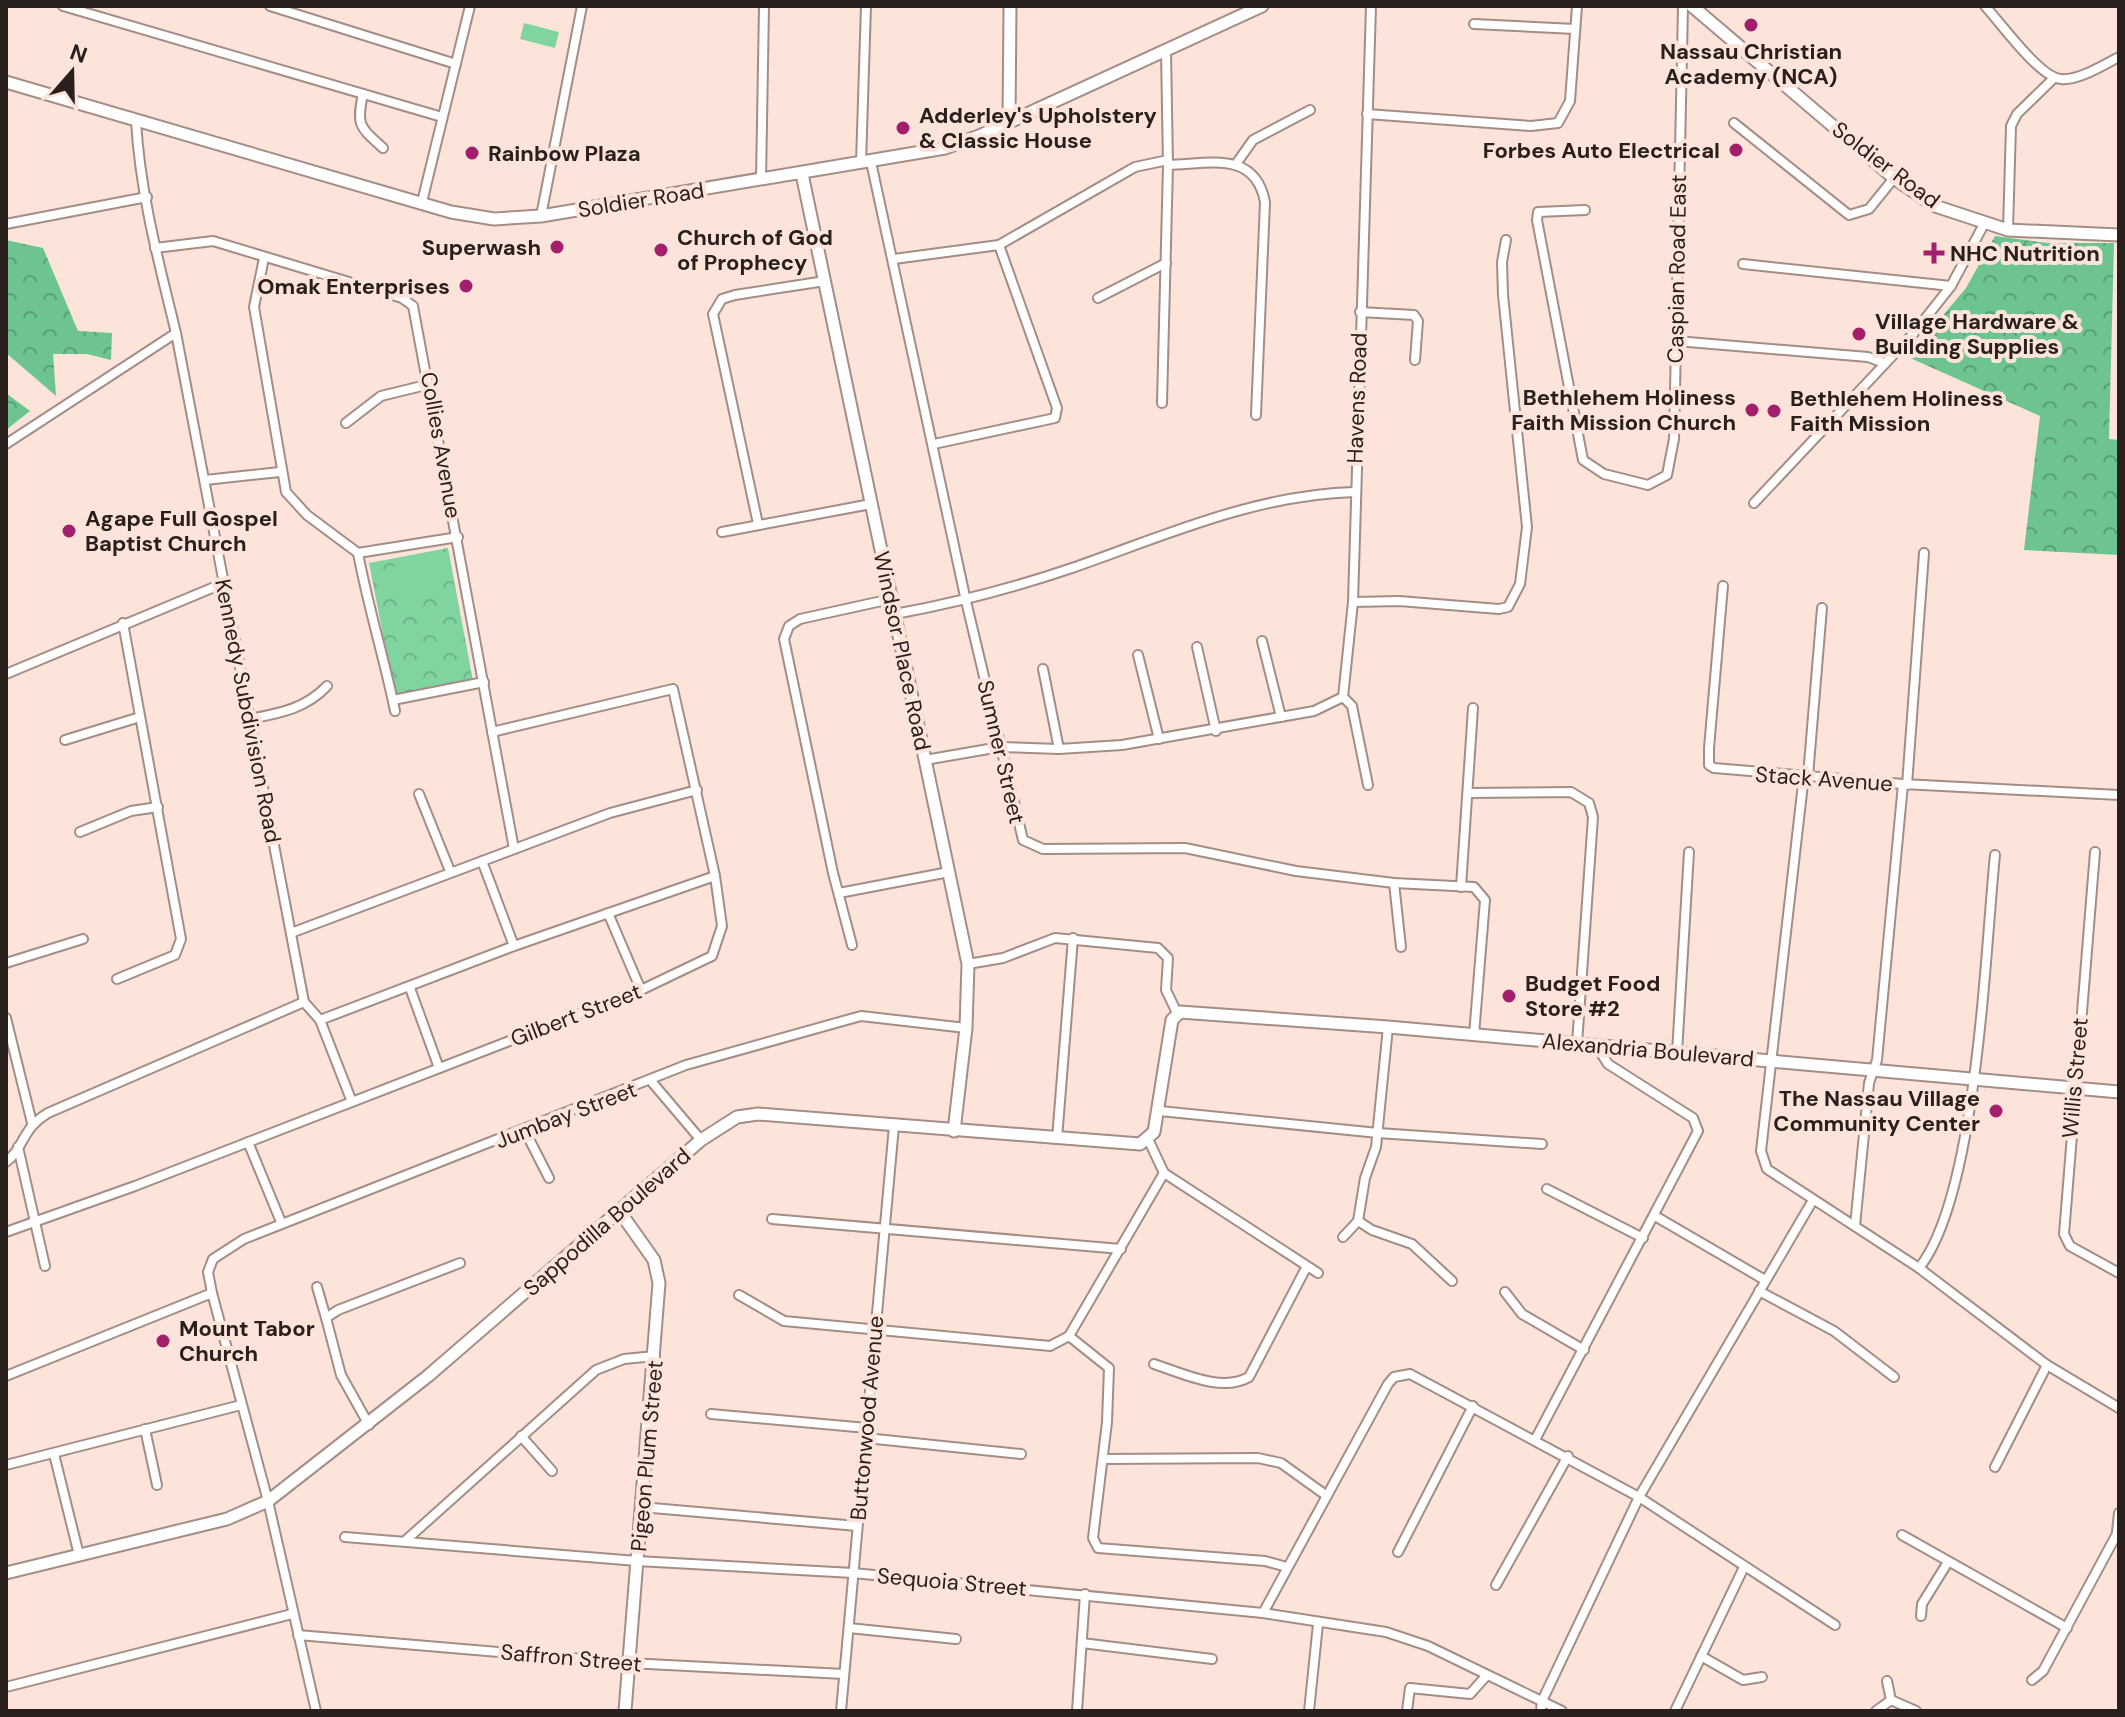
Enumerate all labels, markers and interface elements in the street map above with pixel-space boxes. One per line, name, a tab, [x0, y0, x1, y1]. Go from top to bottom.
marker: Nassau Christian Academy (NCA)	[1742, 16, 1760, 34]
north arrow	[32, 32, 112, 112]
text: N	[66, 37, 91, 70]
place label: Nassau Christian Academy (NCA)	[1660, 37, 1842, 91]
place label: Adderley's Upholstery & Classic House	[919, 101, 1157, 155]
street label: Soldier Road	[1826, 115, 1946, 215]
marker: Adderley's Upholstery & Classic House	[894, 119, 912, 137]
place label: Forbes Auto Electrical	[1483, 136, 1720, 165]
place label: Rainbow Plaza	[488, 139, 641, 168]
marker: Forbes Auto Electrical	[1727, 141, 1745, 159]
marker: Rainbow Plaza	[463, 144, 481, 162]
street label: Caspian Road East	[1661, 174, 1693, 364]
street label: Soldier Road	[576, 176, 706, 224]
place label: Church of God of Prophecy	[677, 223, 833, 277]
place label: Superwash	[422, 233, 541, 262]
marker: Superwash	[548, 238, 566, 256]
place label: NHC Nutrition	[1950, 239, 2100, 268]
marker: Church of God of Prophecy	[652, 241, 670, 259]
marker: NHC Nutrition	[1925, 244, 1943, 262]
place label: Omak Enterprises	[257, 272, 450, 301]
marker: Omak Enterprises	[457, 277, 475, 295]
place label: Village Hardware & Building Supplies	[1875, 307, 2079, 361]
marker: Village Hardware & Building Supplies	[1850, 325, 1868, 343]
street label: Havens Road	[1340, 332, 1374, 464]
street label: Collies Avenue	[414, 370, 468, 520]
place label: Bethlehem Holiness Faith Mission Church	[1511, 383, 1736, 437]
place label: Bethlehem Holiness Faith Mission	[1790, 384, 2003, 438]
marker: Bethlehem Holiness Faith Mission Church	[1743, 401, 1761, 419]
marker: Bethlehem Holiness Faith Mission	[1765, 402, 1783, 420]
place label: Agape Full Gospel Baptist Church	[85, 504, 278, 558]
marker: Agape Full Gospel Baptist Church	[60, 522, 78, 540]
street label: Windsor Place Road	[867, 549, 937, 753]
street label: Kennedy Subdivision Road	[208, 576, 288, 846]
street label: Sumner Street	[970, 677, 1032, 827]
street label: Stack Avenue	[1754, 760, 1894, 798]
place label: Budget Food Store #2	[1525, 969, 1660, 1023]
street label: Gilbert Street	[506, 977, 646, 1053]
marker: Budget Food Store #2	[1500, 987, 1518, 1005]
street label: Willis Street	[2055, 1017, 2095, 1139]
street label: Alexandria Boulevard	[1541, 1026, 1755, 1074]
street label: Jumbay Street	[491, 1075, 641, 1155]
place label: The Nassau Village Community Center	[1773, 1084, 1980, 1138]
marker: The Nassau Village Community Center	[1987, 1102, 2005, 1120]
street label: Sappodilla Boulevard	[517, 1141, 697, 1303]
place label: Mount Tabor Church	[179, 1314, 315, 1368]
street label: Buttonwood Avenue	[844, 1314, 890, 1522]
marker: Mount Tabor Church	[154, 1332, 172, 1350]
street label: Pigeon Plum Street	[624, 1359, 670, 1553]
street label: Sequoia Street	[876, 1561, 1028, 1603]
street label: Saffron Street	[499, 1637, 643, 1679]

